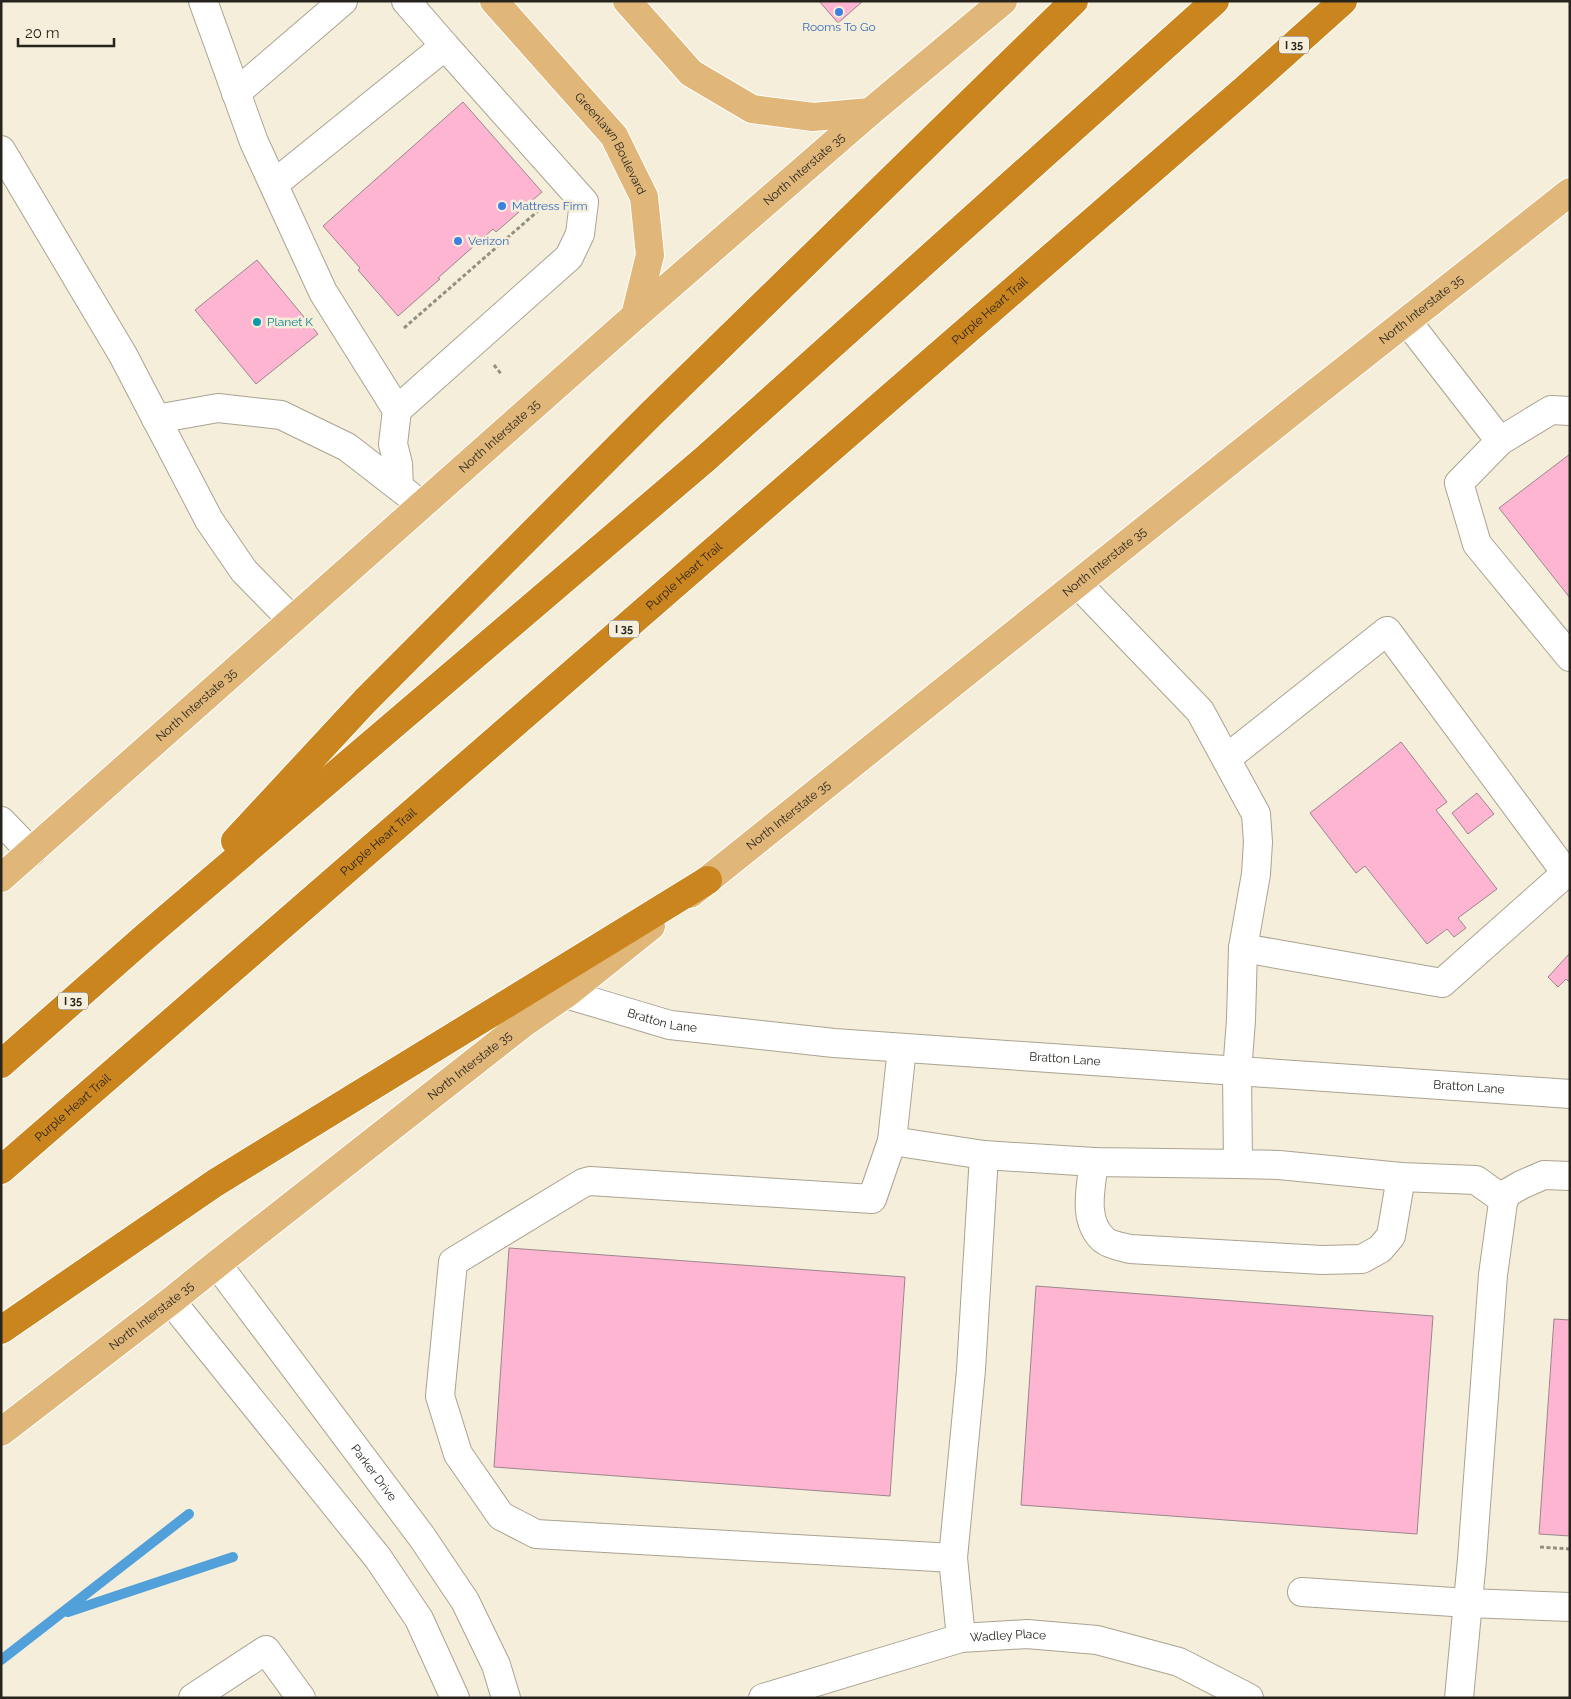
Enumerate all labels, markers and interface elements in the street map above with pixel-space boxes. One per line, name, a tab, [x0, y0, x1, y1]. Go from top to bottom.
marker: Rooms To Go	[833, 6, 845, 18]
scale bar	[18, 15, 114, 47]
place label: Rooms To Go	[802, 20, 876, 34]
text: 20 m	[25, 24, 60, 42]
road number: I 35	[1279, 36, 1309, 54]
street label: Greenlawn Boulevard	[572, 90, 649, 197]
street label: North Interstate 35	[760, 130, 848, 208]
place label: Mattress Firm	[512, 199, 588, 213]
marker: Mattress Firm	[496, 200, 508, 212]
place label: Verizon	[468, 234, 509, 248]
marker: Verizon	[452, 235, 464, 247]
street label: North Interstate 35	[1376, 272, 1466, 347]
street label: Purple Heart Trail	[949, 273, 1031, 347]
place label: Planet K	[267, 315, 313, 329]
marker: Planet K	[251, 316, 263, 328]
street label: North Interstate 35	[456, 396, 543, 476]
street label: North Interstate 35	[1060, 524, 1149, 600]
street label: Purple Heart Trail	[643, 539, 725, 613]
road number: I 35	[609, 620, 639, 638]
street label: North Interstate 35	[153, 665, 240, 744]
street label: North Interstate 35	[744, 777, 833, 853]
street label: Purple Heart Trail	[338, 805, 420, 879]
road number: I 35	[58, 992, 88, 1009]
street label: Bratton Lane	[626, 1006, 698, 1035]
street label: North Interstate 35	[425, 1028, 515, 1103]
street label: Bratton Lane	[1029, 1050, 1101, 1068]
street label: Purple Heart Trail	[32, 1070, 114, 1144]
street label: Bratton Lane	[1433, 1078, 1505, 1096]
street label: North Interstate 35	[106, 1278, 197, 1353]
street label: Parker Drive	[348, 1442, 399, 1504]
street label: Wadley Place	[970, 1627, 1047, 1644]

